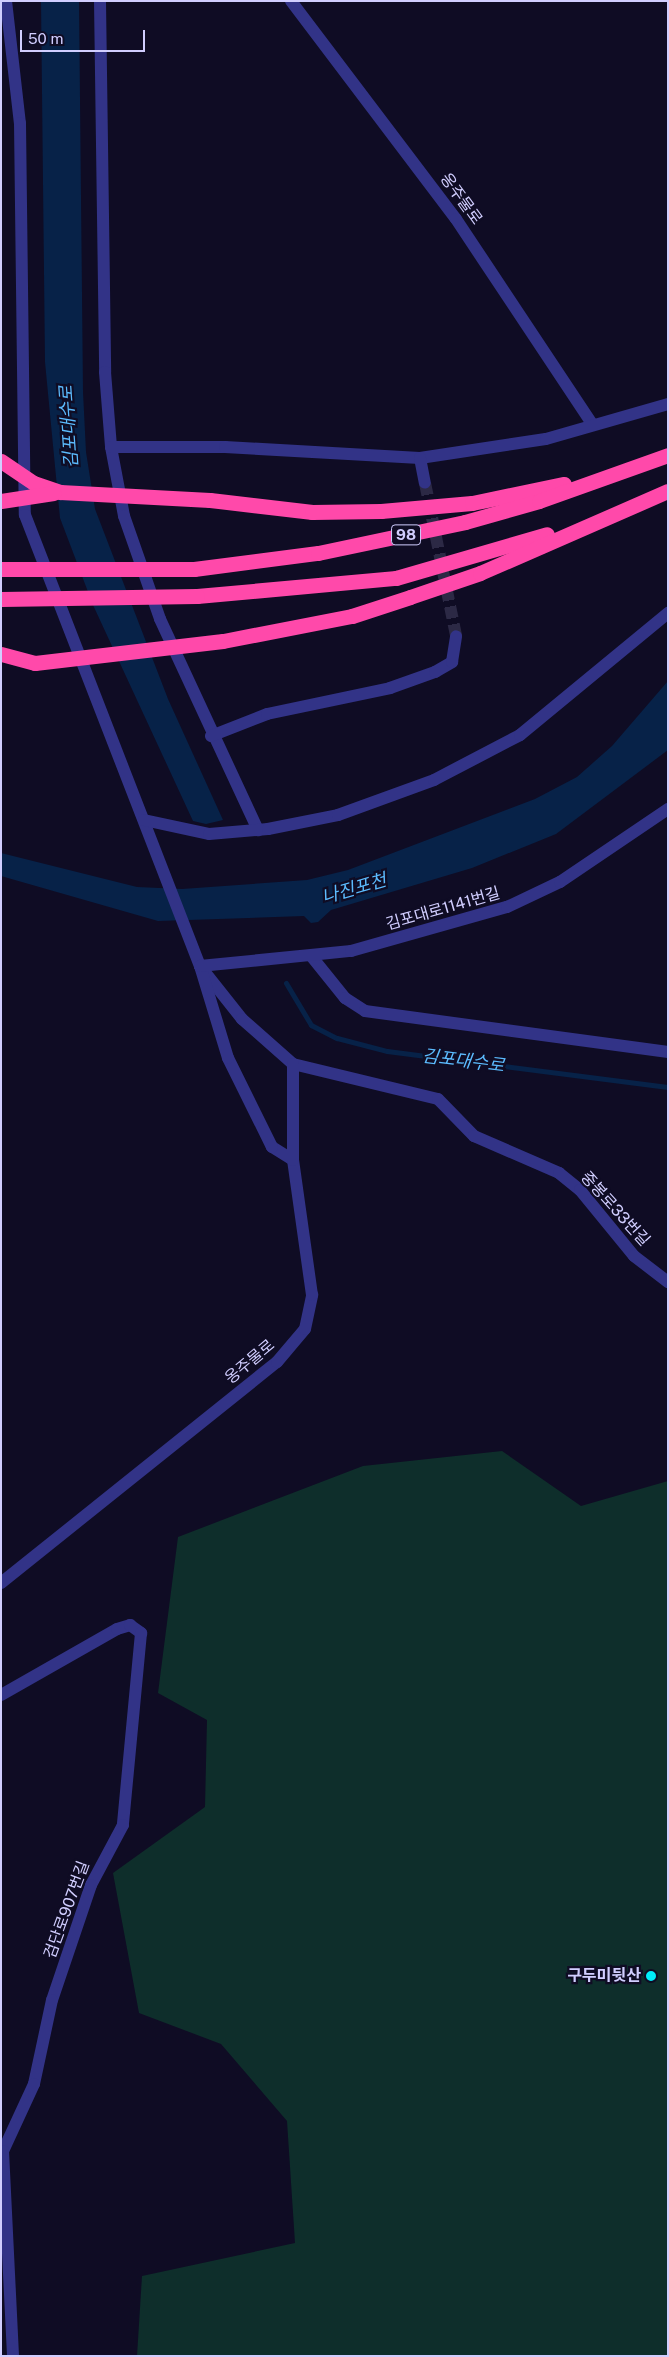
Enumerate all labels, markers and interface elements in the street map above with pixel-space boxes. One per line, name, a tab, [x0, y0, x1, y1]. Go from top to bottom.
scale bar	[22, 20, 148, 52]
text: 50 m	[28, 30, 63, 47]
street label: 옹주물로	[436, 170, 486, 228]
water label: 김포대수로	[55, 385, 83, 469]
road number: 98	[391, 522, 421, 548]
water label: 나진포천	[319, 869, 389, 909]
street label: 김포대로1141번길	[384, 884, 502, 934]
water label: 김포대수로	[421, 1045, 505, 1077]
street label: 중봉로33번길	[577, 1168, 653, 1250]
street label: 옹주물로	[221, 1336, 279, 1388]
street label: 검단로907번길	[40, 1859, 94, 1961]
place label: 구두미뒷산	[567, 1966, 641, 1986]
marker: 구두미뒷산	[645, 1970, 657, 1982]

